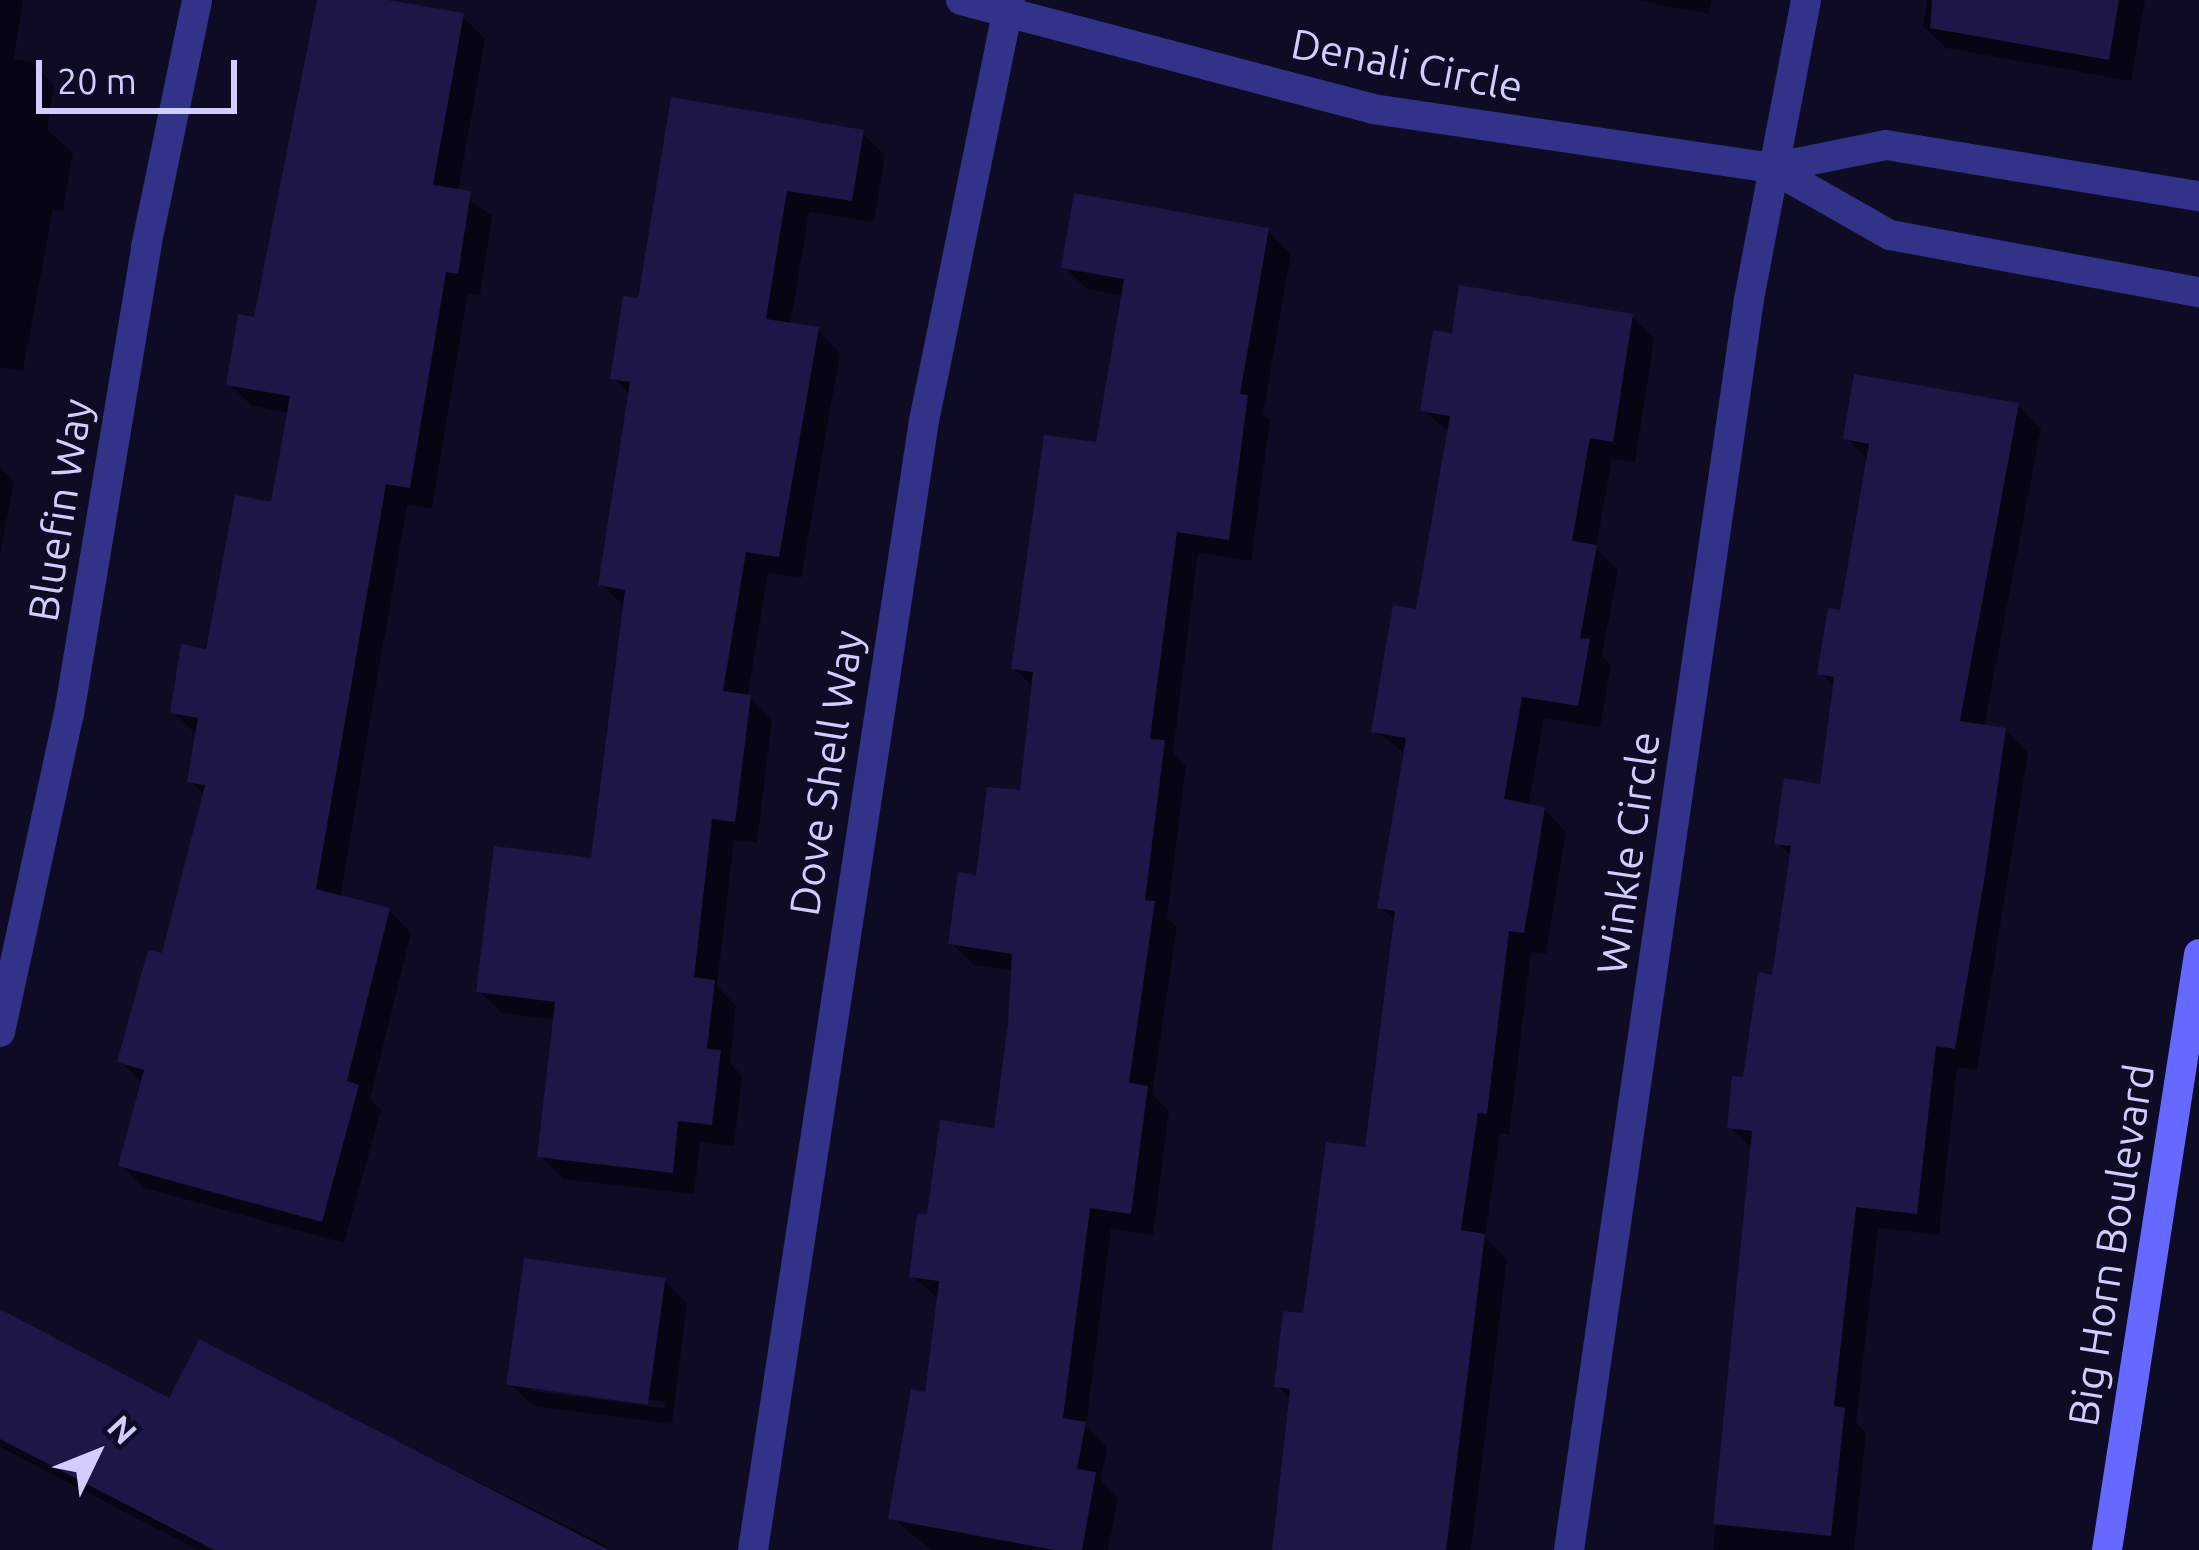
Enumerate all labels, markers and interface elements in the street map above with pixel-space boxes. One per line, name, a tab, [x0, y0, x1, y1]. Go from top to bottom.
street label: Denali Circle	[1287, 18, 1527, 112]
scale bar	[42, 36, 243, 110]
text: 20 m	[57, 60, 137, 101]
street label: Bluefin Way	[18, 395, 102, 625]
street label: Dove Shell Way	[779, 627, 873, 919]
street label: Winkle Circle	[1586, 728, 1670, 978]
street label: Big Horn Boulevard	[2057, 1060, 2165, 1430]
north arrow	[36, 1394, 156, 1514]
text: N	[101, 1407, 145, 1451]

